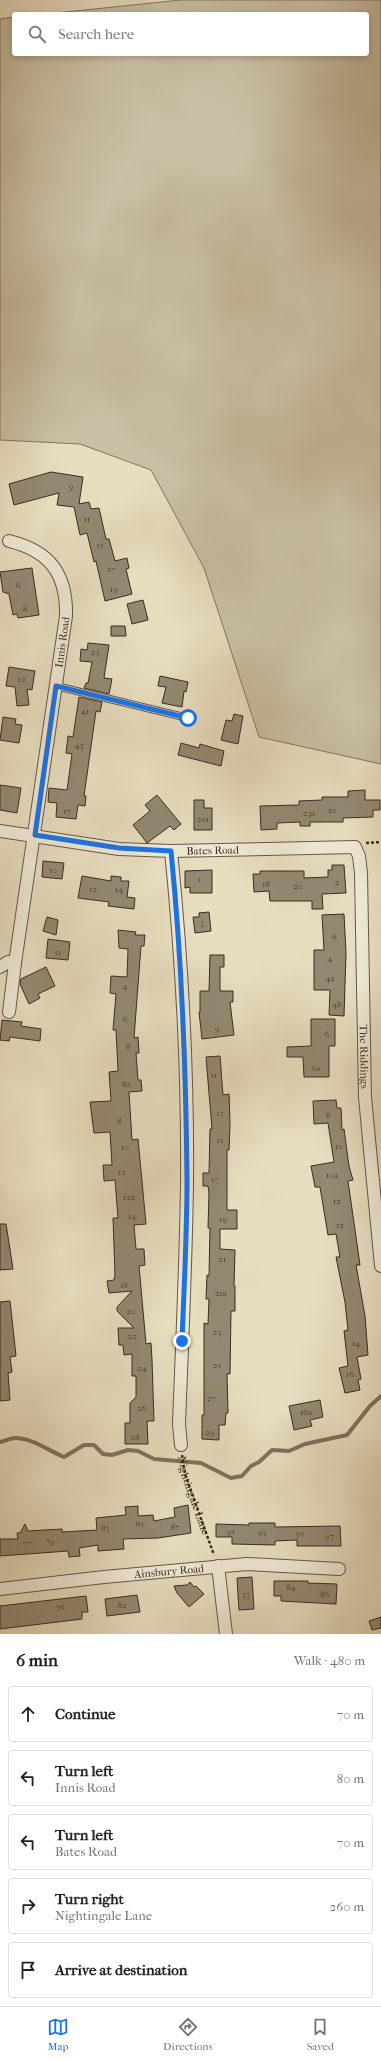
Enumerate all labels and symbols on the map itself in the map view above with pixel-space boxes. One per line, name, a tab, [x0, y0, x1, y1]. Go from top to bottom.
house number: 9	[69, 481, 74, 491]
house number: 11	[84, 514, 90, 524]
house number: 15	[96, 540, 104, 550]
house number: 17	[107, 564, 115, 574]
house number: 6	[16, 580, 21, 590]
house number: 19	[110, 584, 118, 594]
house number: 8	[23, 604, 28, 614]
street label: Innis Road	[52, 615, 73, 668]
house number: 23	[91, 647, 99, 657]
house number: 12	[18, 674, 26, 684]
house number: 41	[81, 706, 89, 716]
route start	[179, 709, 197, 727]
house number: 43	[74, 740, 84, 750]
house number: 25	[328, 805, 336, 815]
house number: 17	[63, 806, 71, 816]
house number: 23a	[303, 808, 316, 818]
house number: 21a	[197, 814, 210, 824]
street label: Bates Road	[186, 844, 240, 858]
house number: 10	[49, 865, 57, 875]
house number: 1	[197, 874, 201, 884]
house number: 2	[335, 877, 340, 887]
house number: 18	[262, 879, 270, 889]
house number: 20	[293, 881, 303, 891]
house number: 12	[89, 884, 97, 894]
house number: 14	[115, 884, 124, 894]
house number: 3	[200, 918, 204, 928]
house number: 4	[331, 930, 337, 940]
house number: 51	[54, 947, 62, 957]
house number: 4	[327, 953, 333, 963]
house number: 4a	[325, 973, 336, 983]
house number: 4	[122, 981, 128, 991]
house number: 4b	[332, 999, 342, 1009]
house number: 6	[123, 1014, 128, 1024]
house number: 9	[215, 1023, 220, 1033]
street label: The Riddings	[357, 1024, 371, 1089]
house number: 6	[325, 1029, 330, 1039]
house number: 8	[126, 1041, 131, 1051]
house number: 6a	[311, 1063, 321, 1073]
house number: 11	[211, 1070, 217, 1080]
house number: 8a	[122, 1079, 131, 1089]
house number: 13	[217, 1108, 224, 1118]
house number: 8	[326, 1110, 331, 1120]
house number: 8	[117, 1116, 122, 1126]
house number: 15	[216, 1135, 224, 1145]
house number: 10	[335, 1141, 343, 1151]
house number: 10	[121, 1142, 129, 1152]
house number: 12	[118, 1167, 126, 1177]
house number: 10a	[326, 1170, 339, 1180]
house number: 17	[211, 1174, 219, 1184]
house number: 12a	[123, 1192, 136, 1202]
house number: 12	[333, 1196, 341, 1206]
house number: 14	[128, 1211, 137, 1221]
house number: 19	[219, 1214, 227, 1224]
house number: 12	[336, 1220, 344, 1230]
house number: 21	[218, 1254, 226, 1264]
house number: 18	[120, 1280, 128, 1290]
house number: 21a	[215, 1288, 228, 1298]
house number: 20	[126, 1306, 136, 1316]
house number: 23	[213, 1327, 221, 1337]
house number: 22	[127, 1331, 137, 1341]
route end	[173, 1332, 191, 1350]
house number: 14	[352, 1338, 361, 1348]
house number: 25	[213, 1360, 221, 1370]
house number: 24	[137, 1363, 148, 1373]
house number: 16	[346, 1369, 354, 1379]
house number: 27	[207, 1393, 216, 1403]
house number: 26	[137, 1403, 147, 1413]
house number: 16a	[300, 1407, 313, 1417]
house number: 29	[205, 1427, 215, 1437]
house number: 28	[130, 1432, 140, 1442]
street label: Nightingale Lane	[175, 1455, 212, 1537]
house number: 85	[136, 1519, 144, 1529]
house number: 87	[171, 1522, 180, 1532]
house number: 83	[101, 1523, 109, 1533]
house number: 91	[227, 1526, 235, 1536]
house number: 93	[258, 1527, 267, 1537]
house number: 95	[296, 1528, 304, 1538]
house number: 97	[324, 1531, 334, 1541]
house number: 79	[45, 1536, 55, 1546]
house number: 77	[23, 1538, 32, 1548]
street label: Ainsbury Road	[133, 1562, 206, 1581]
house number: 84	[286, 1582, 297, 1592]
house number: 33	[242, 1589, 250, 1599]
house number: 86	[320, 1589, 330, 1599]
house number: 82	[117, 1600, 127, 1610]
house number: 76	[55, 1602, 65, 1612]

